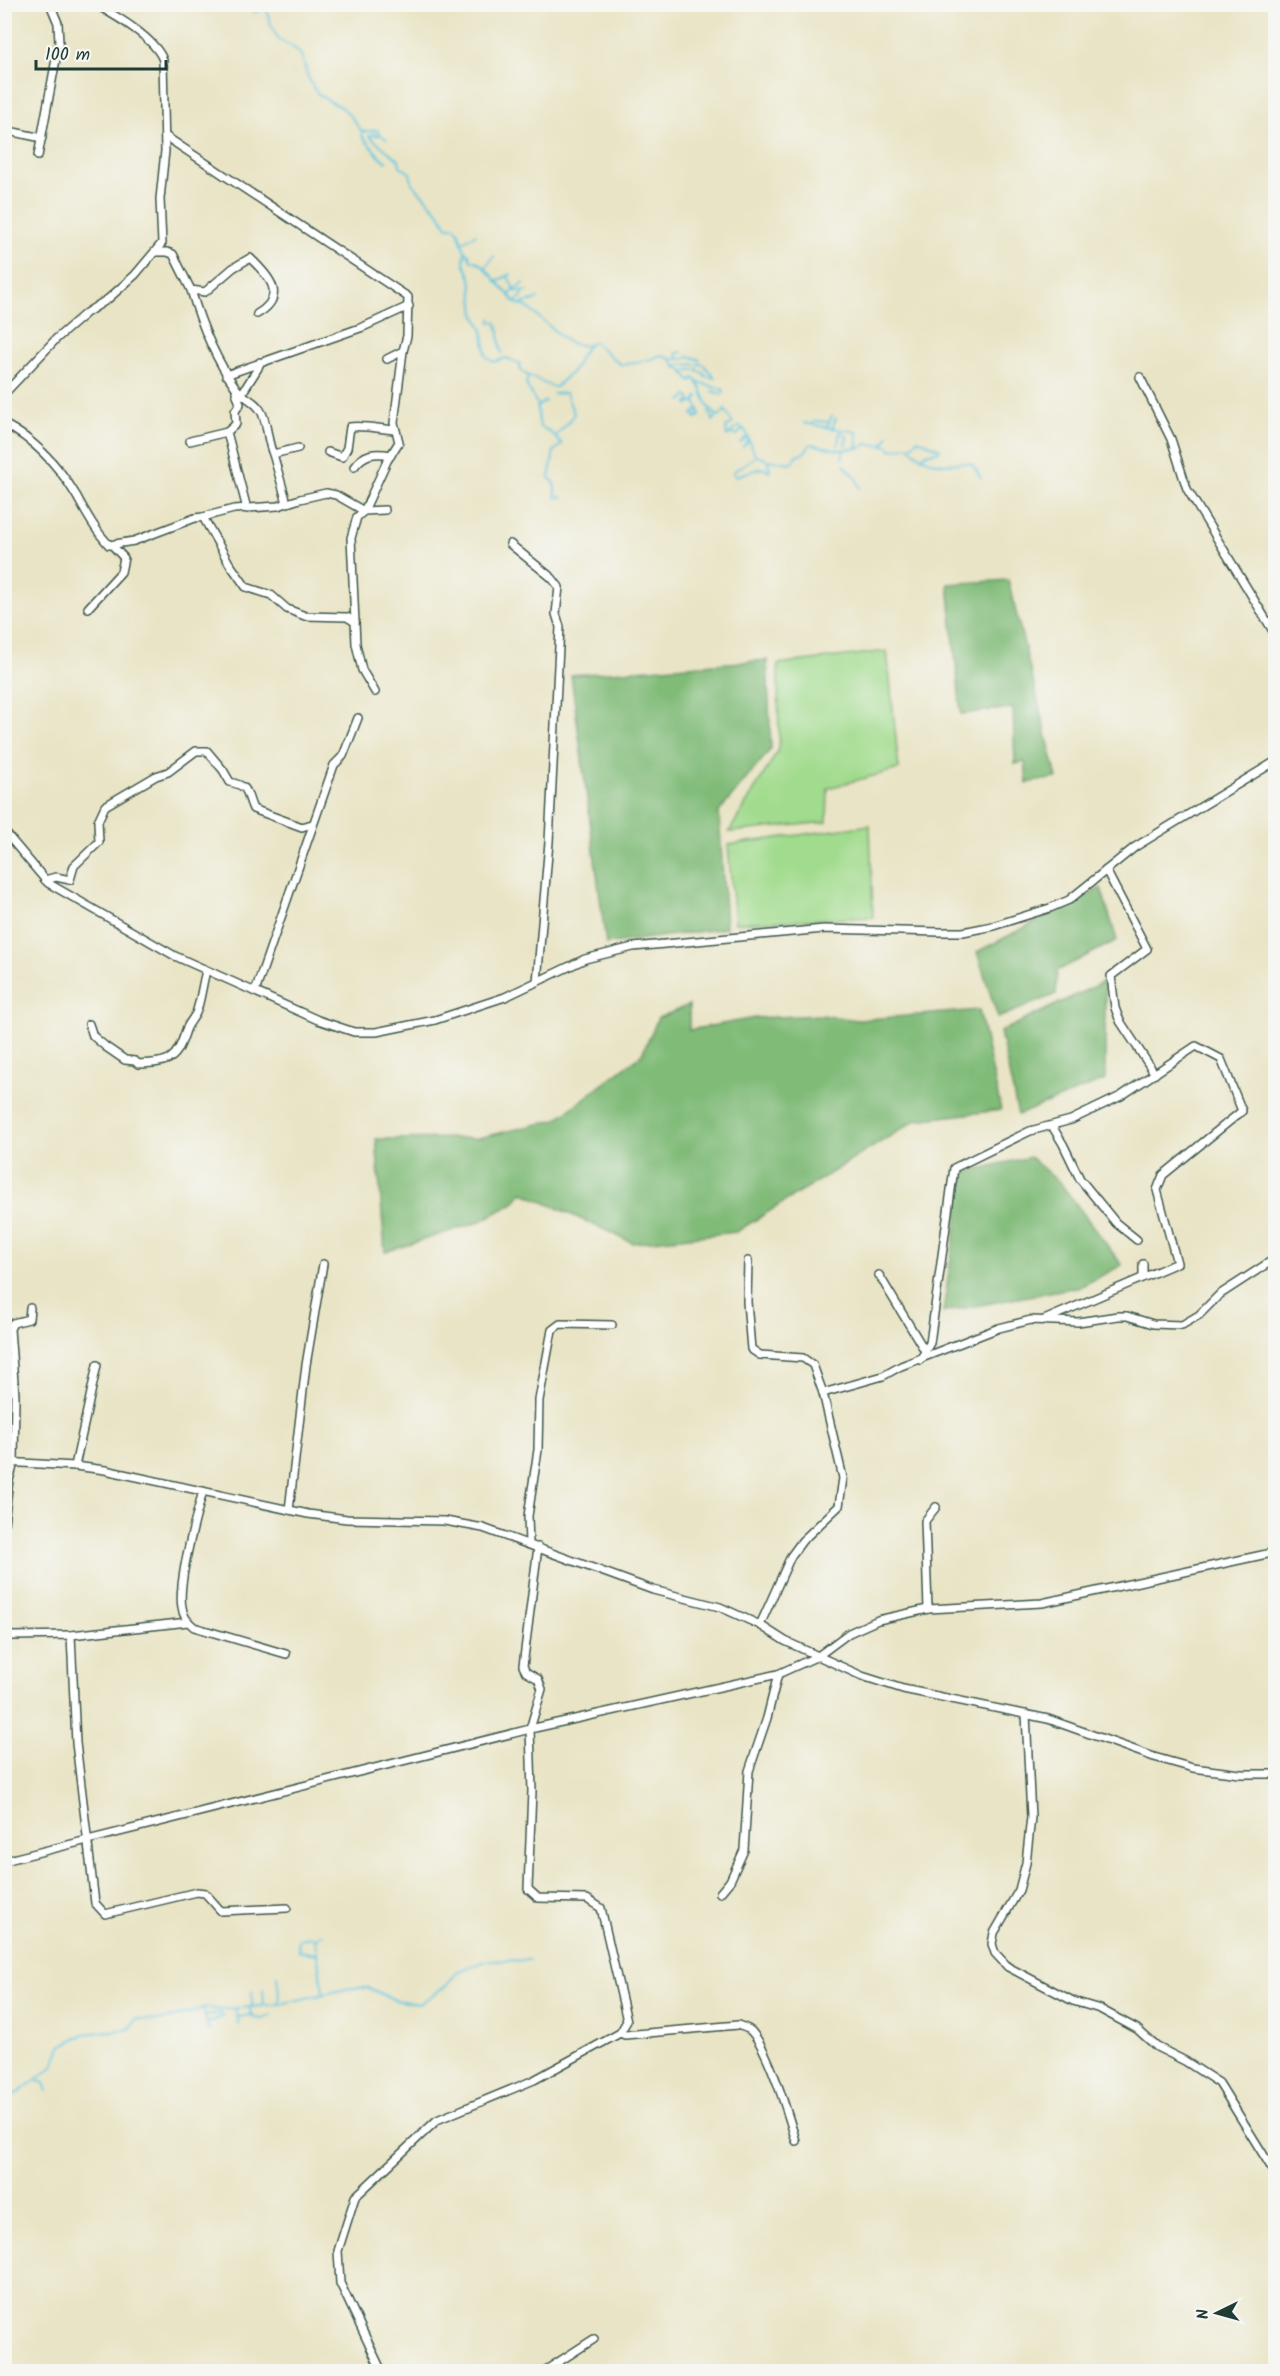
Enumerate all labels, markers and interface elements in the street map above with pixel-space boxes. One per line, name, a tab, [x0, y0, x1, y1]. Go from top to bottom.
scale bar	[36, 33, 166, 71]
text: 100 m	[45, 41, 90, 70]
north arrow	[1187, 2283, 1247, 2343]
text: N	[1191, 2308, 1216, 2320]

